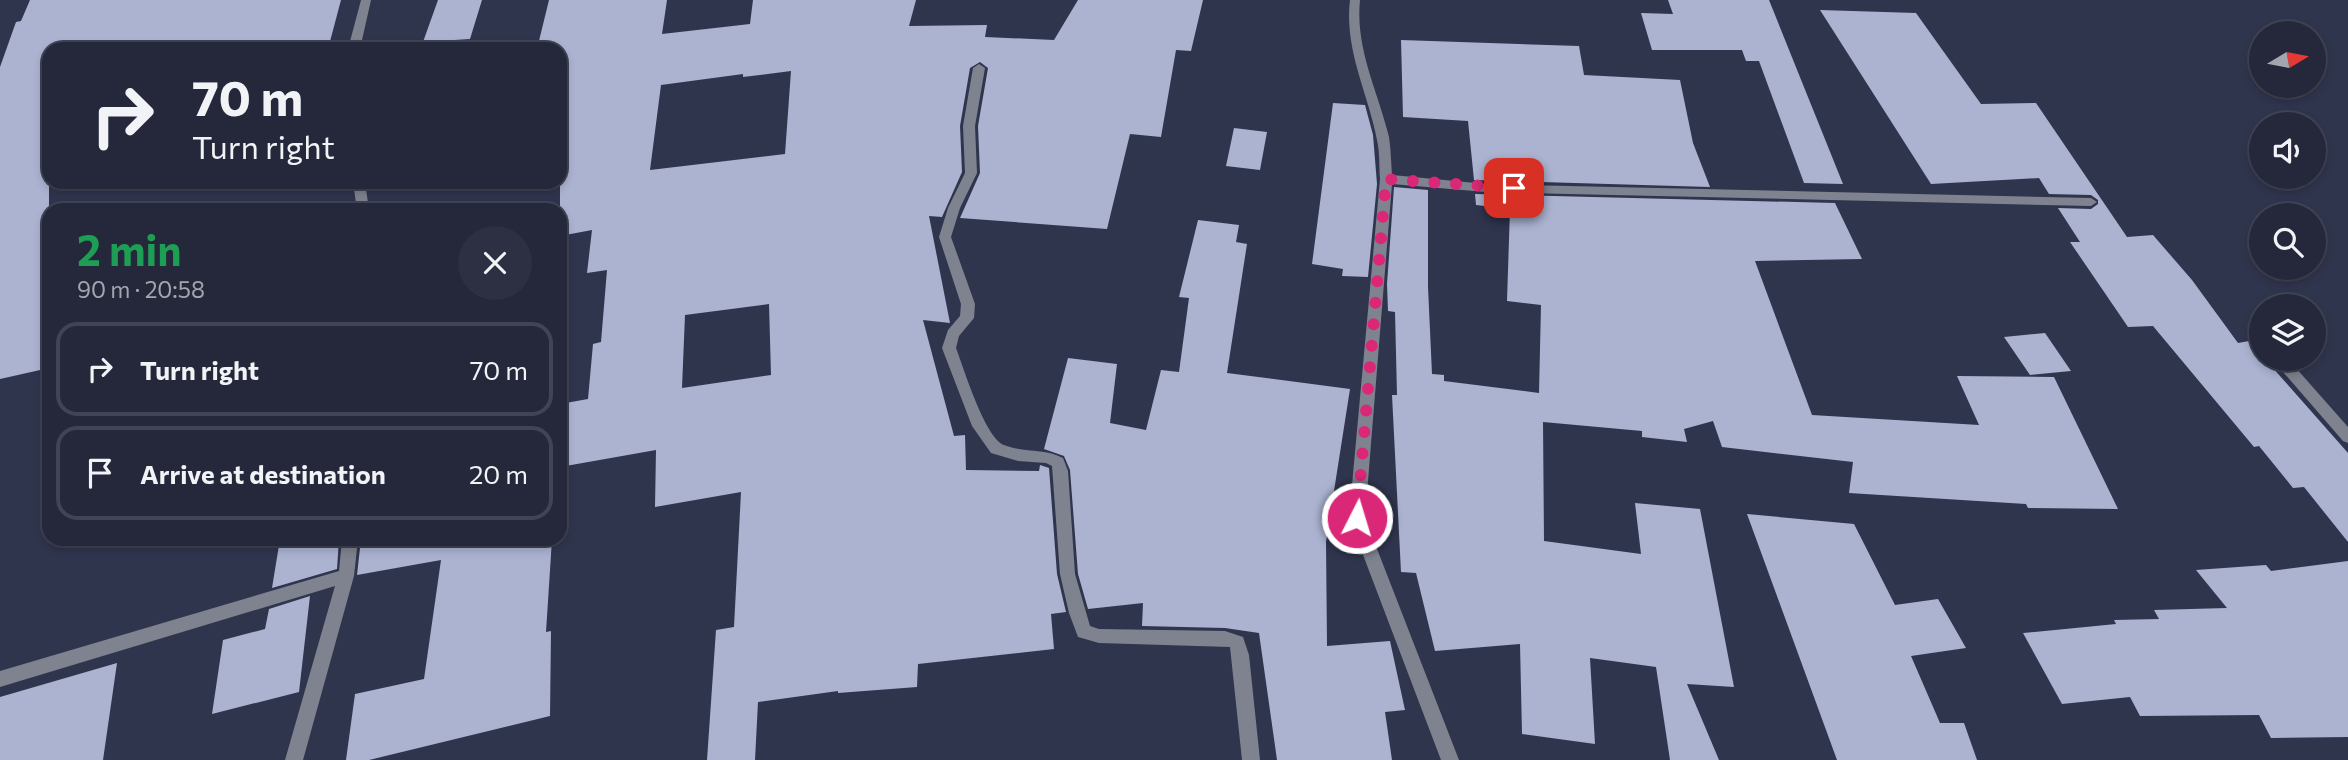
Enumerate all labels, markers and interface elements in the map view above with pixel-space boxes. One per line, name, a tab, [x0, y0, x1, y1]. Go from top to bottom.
north arrow	[2249, 21, 2326, 98]
map controls	[2249, 21, 2326, 371]
text: 70 m	[192, 66, 303, 126]
icon: right	[77, 70, 168, 161]
button: sound	[2249, 112, 2326, 189]
text: Turn right	[192, 126, 335, 166]
pin	[1484, 158, 1544, 218]
icon: arrive	[1495, 169, 1533, 207]
button: search	[2249, 203, 2326, 280]
text: 2 min	[77, 223, 182, 275]
button: close	[458, 226, 532, 300]
text: 90 m · 20:58	[77, 275, 205, 303]
button: layers	[2249, 294, 2326, 371]
icon: right	[81, 350, 119, 388]
text: Turn right	[140, 354, 259, 385]
text: 70 m	[470, 354, 528, 385]
icon: arrive	[81, 454, 119, 492]
text: Arrive at destination	[140, 458, 386, 489]
text: 20 m	[469, 458, 528, 489]
position arrow	[1320, 481, 1394, 555]

